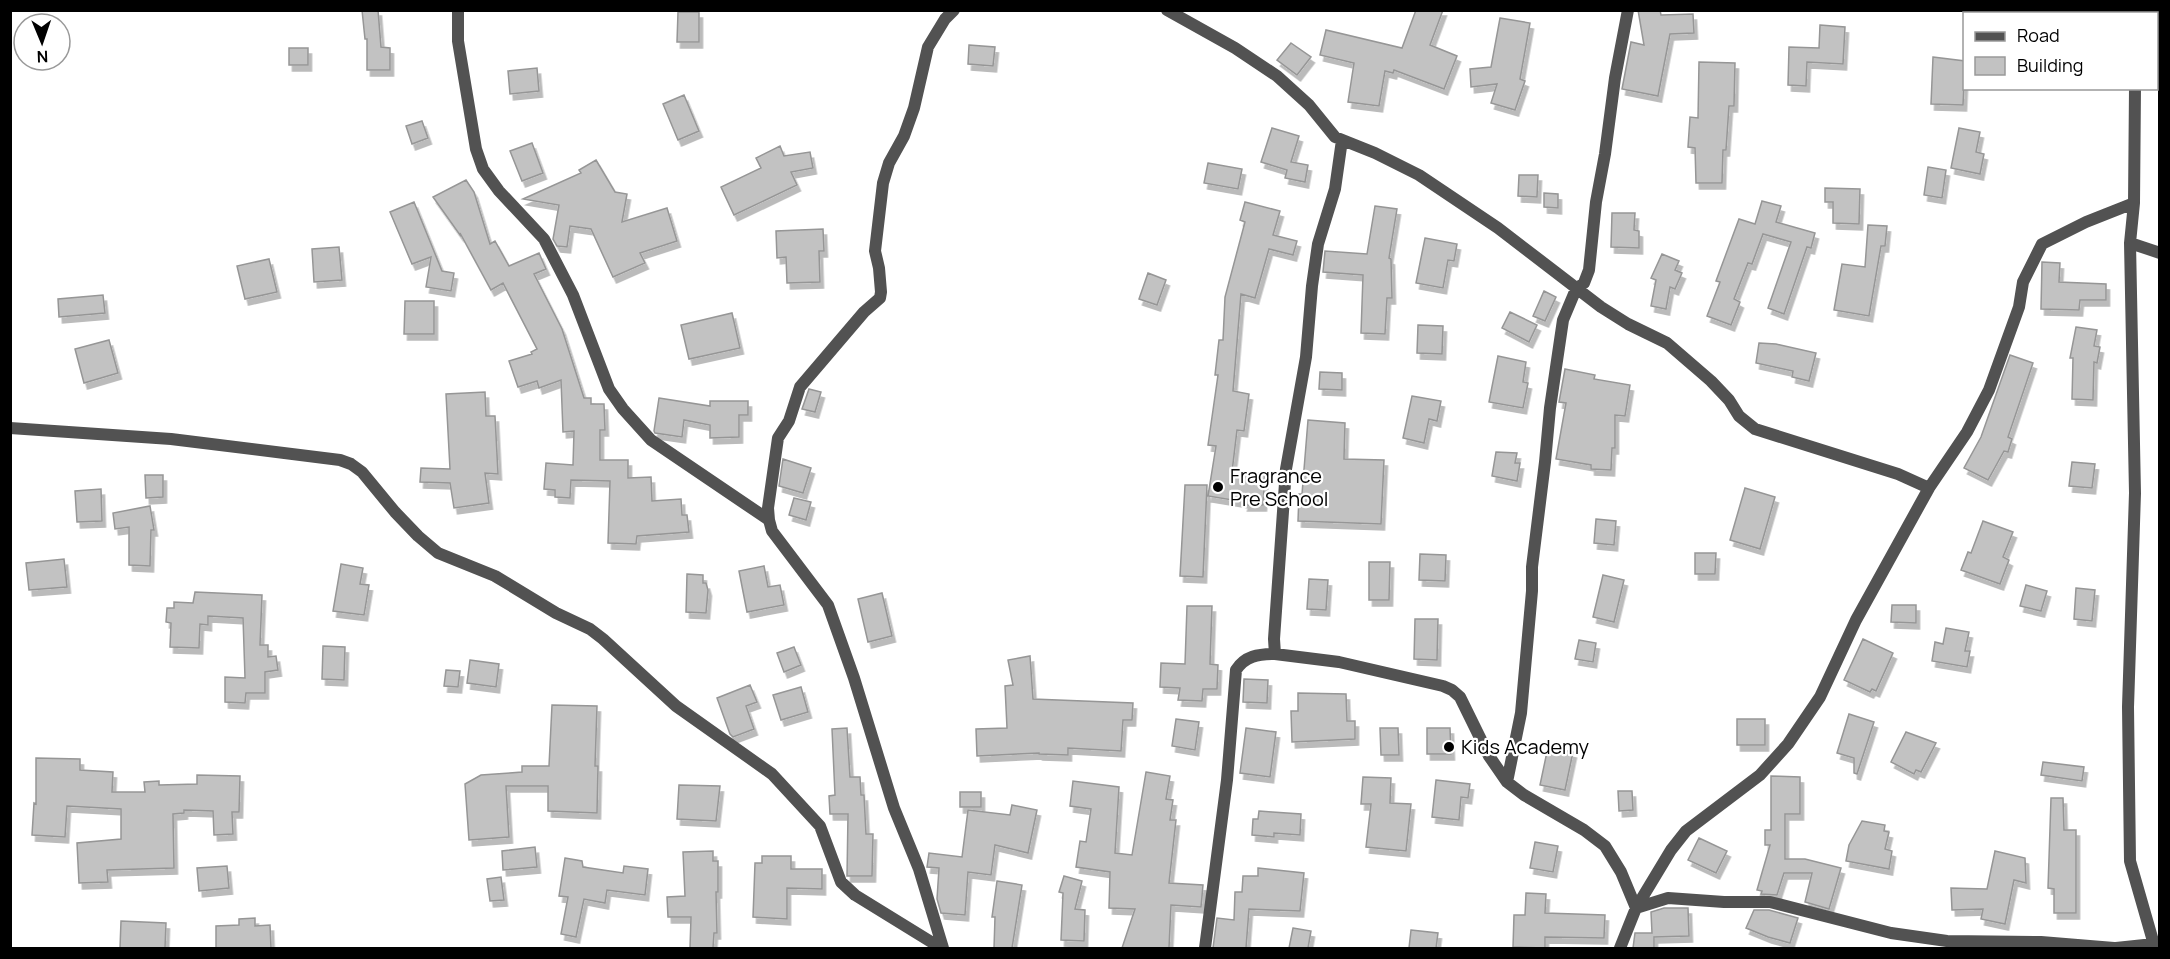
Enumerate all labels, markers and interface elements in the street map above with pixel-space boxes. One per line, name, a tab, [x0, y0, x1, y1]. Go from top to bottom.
north arrow	[12, 12, 72, 72]
legend	[1963, 12, 2158, 90]
text: Road	[2017, 23, 2060, 47]
text: N	[36, 46, 49, 68]
text: Building	[2017, 53, 2083, 77]
place label: Fragrance Pre School	[1230, 462, 1328, 512]
marker: Fragrance Pre School	[1211, 480, 1225, 494]
place label: Kids Academy	[1461, 733, 1589, 760]
marker: Kids Academy	[1442, 740, 1456, 754]

